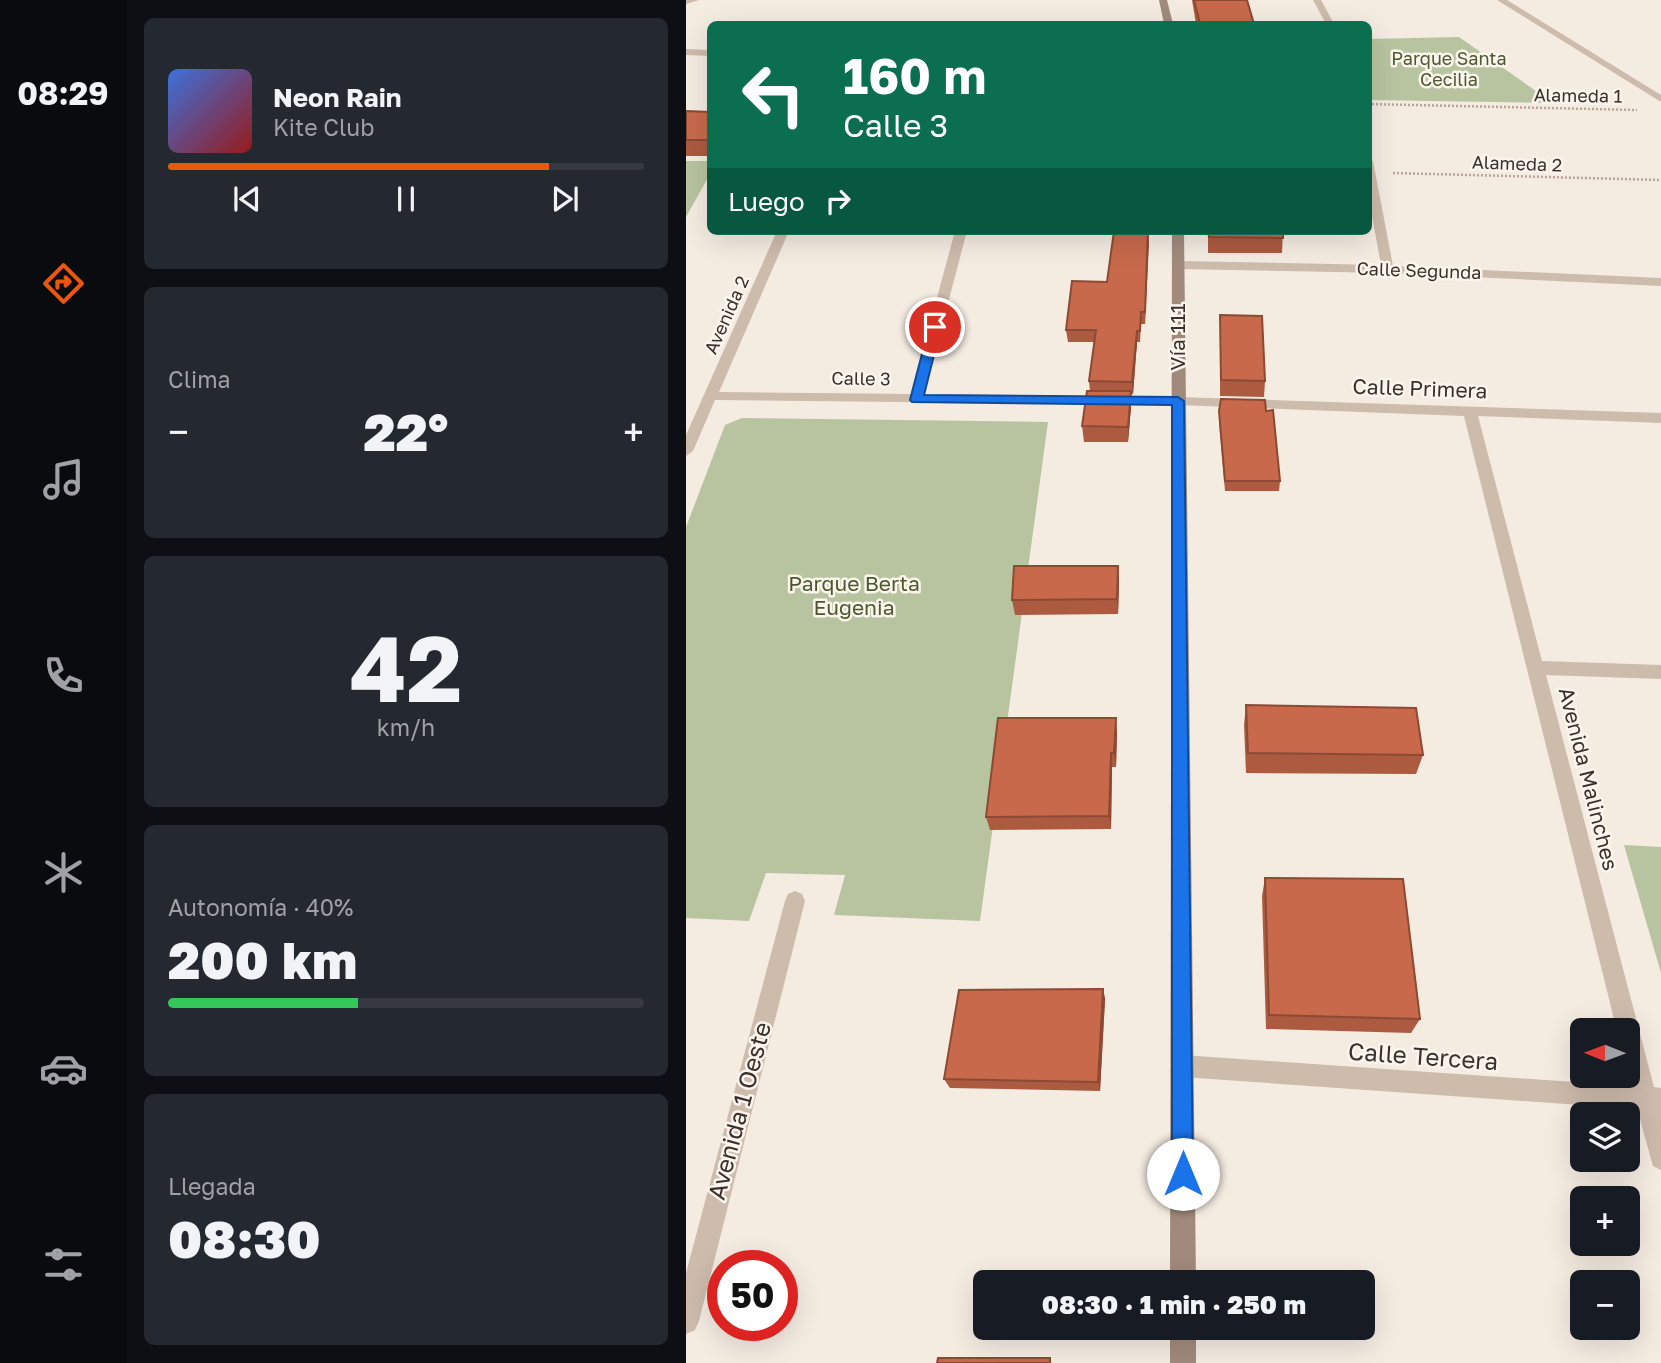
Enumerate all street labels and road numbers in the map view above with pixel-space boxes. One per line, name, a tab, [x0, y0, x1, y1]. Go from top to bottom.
street label: Alameda 1	[1534, 83, 1623, 107]
street label: Alameda 2	[1472, 150, 1562, 176]
street label: Calle Segunda	[1356, 257, 1482, 283]
street label: Avenida 2	[699, 272, 753, 357]
street label: Vía 111	[1164, 303, 1190, 371]
street label: Calle 3	[831, 366, 891, 390]
street label: Calle Primera	[1352, 373, 1488, 403]
street label: Avenida Malinches	[1554, 685, 1624, 873]
street label: Avenida 1 Oeste	[701, 1019, 776, 1203]
street label: Calle Tercera	[1347, 1036, 1499, 1075]

